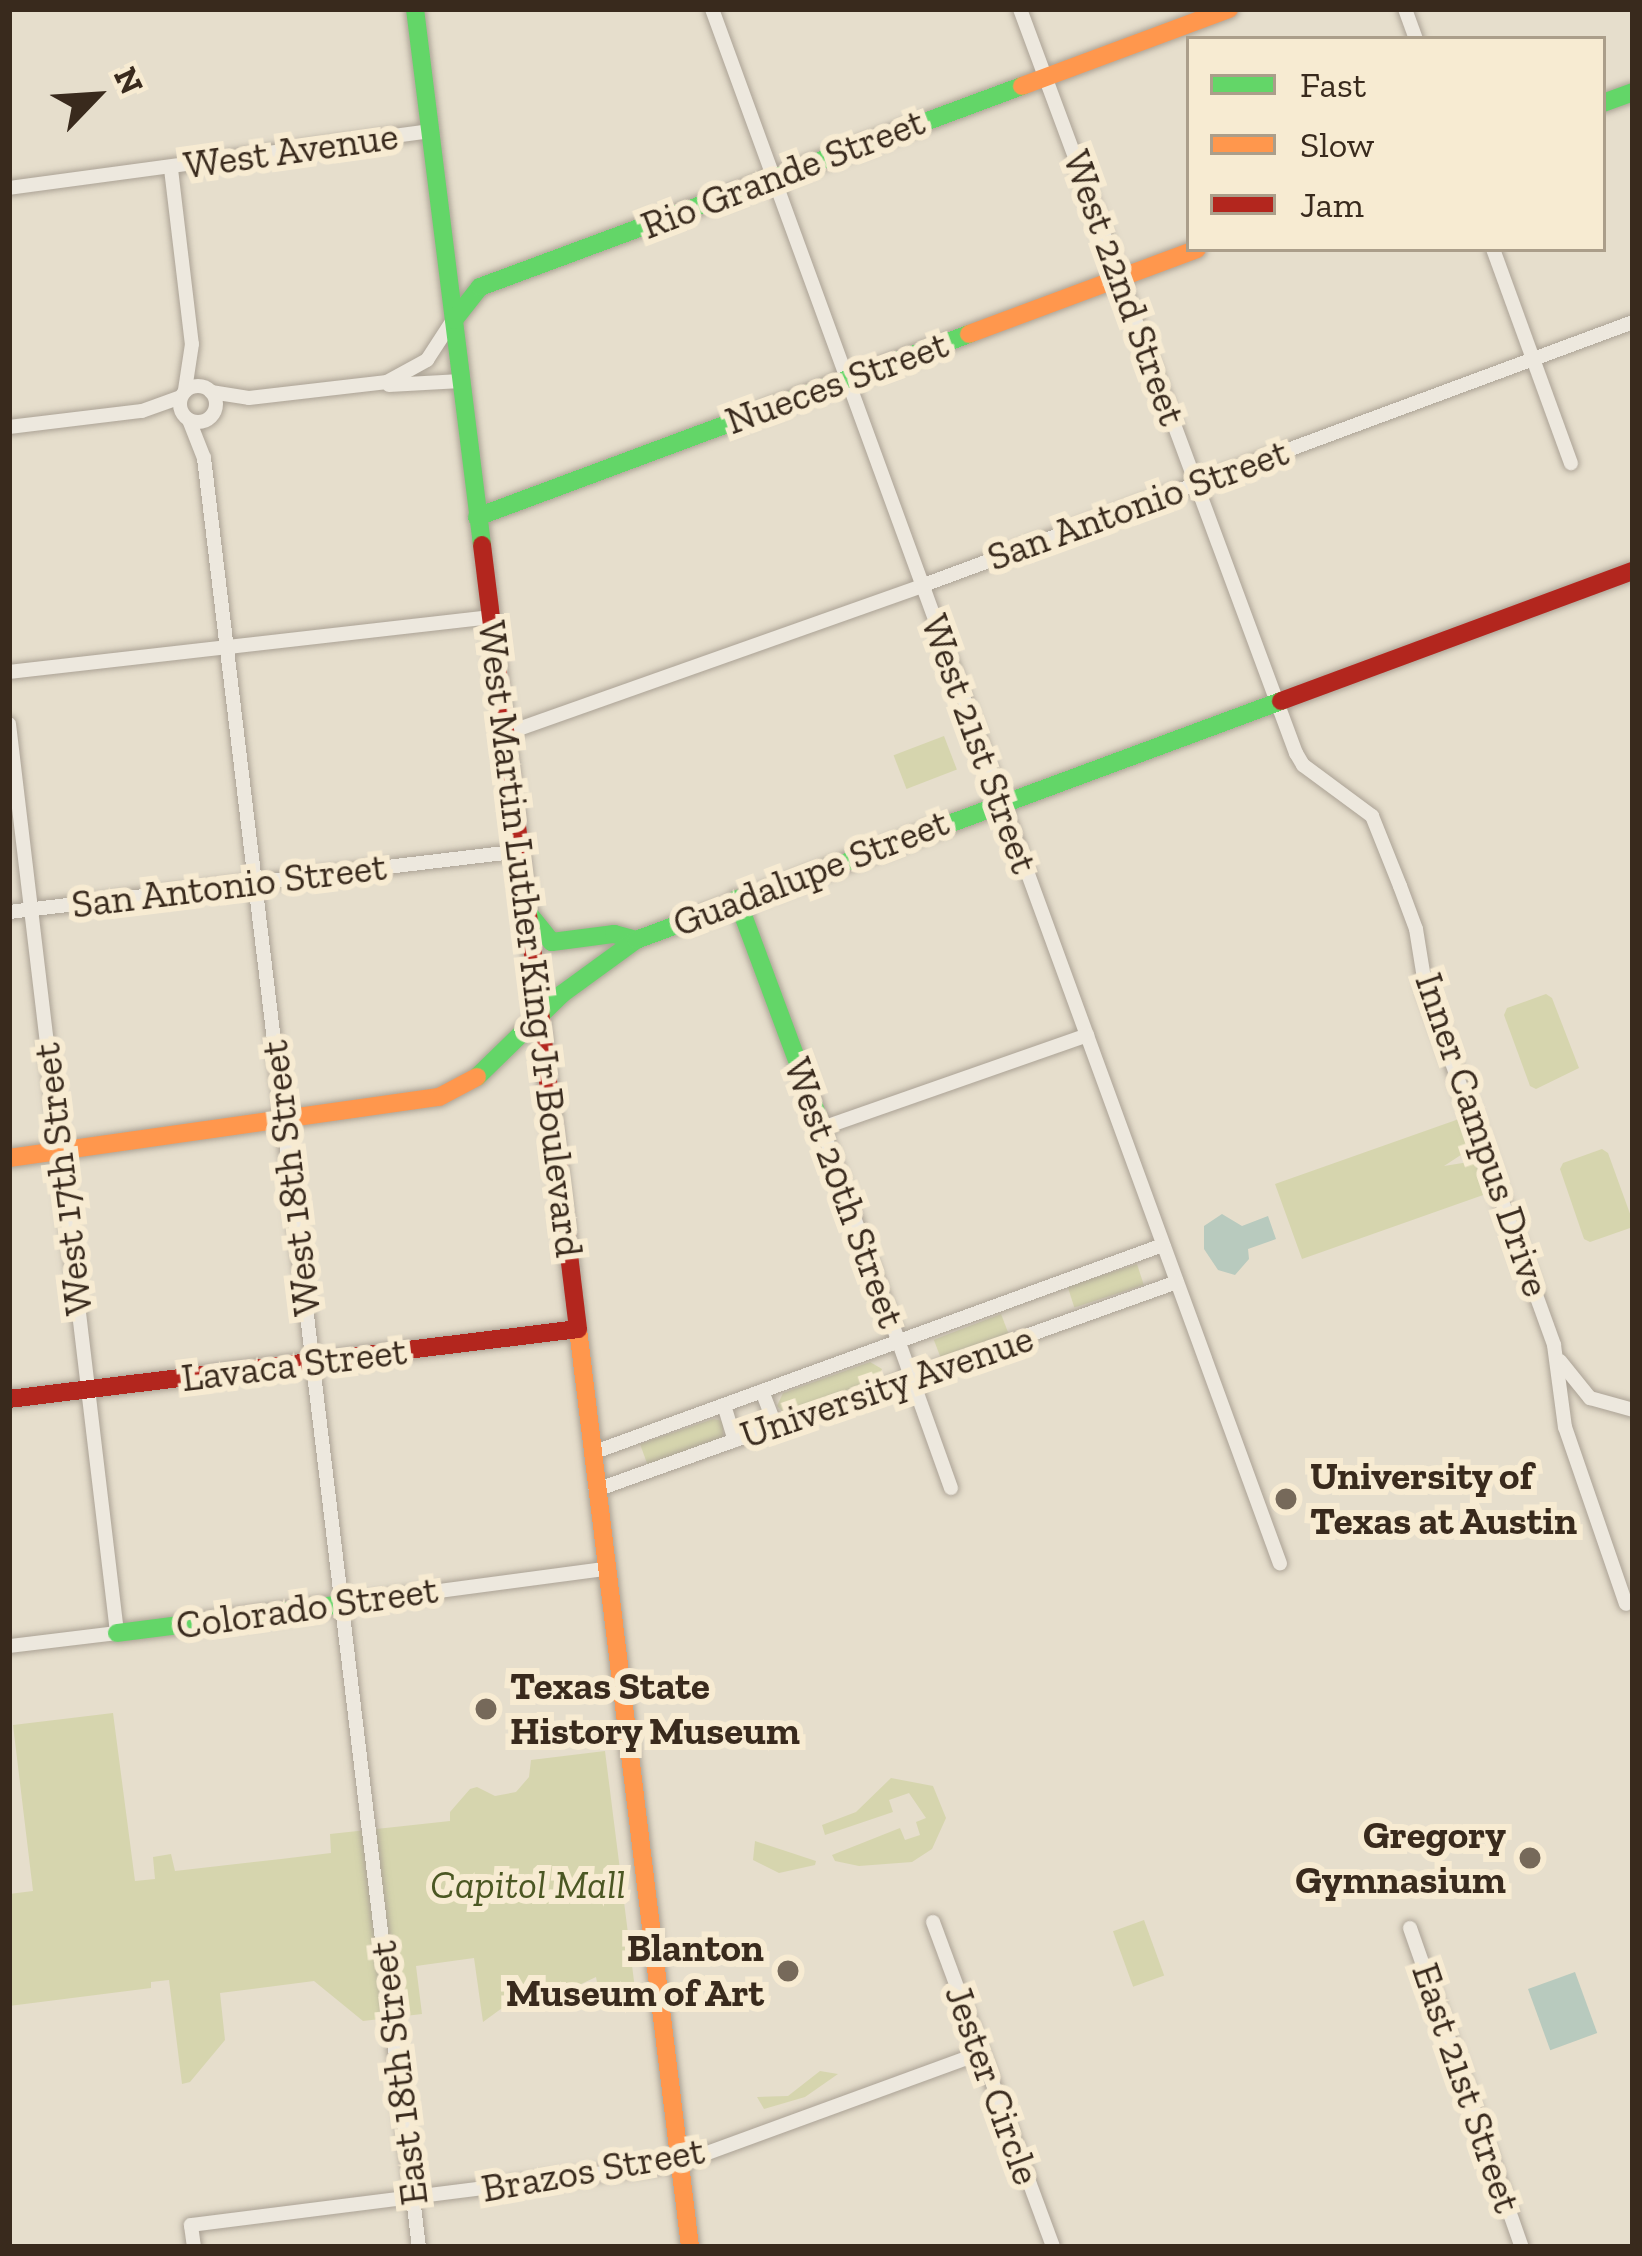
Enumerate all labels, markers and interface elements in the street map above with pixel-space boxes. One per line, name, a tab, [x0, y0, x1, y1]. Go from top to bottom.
north arrow	[36, 36, 156, 156]
legend	[1186, 36, 1606, 252]
text: N	[106, 61, 152, 100]
text: Fast	[1300, 63, 1366, 106]
street label: Rio Grande Street	[635, 98, 931, 250]
street label: West Avenue	[180, 113, 402, 189]
text: Slow	[1300, 123, 1374, 166]
street label: West 22nd Street	[1053, 144, 1195, 432]
text: Jam	[1300, 183, 1364, 226]
street label: Nueces Street	[719, 321, 955, 445]
street label: San Antonio Street	[981, 429, 1295, 581]
street label: West 21st Street	[911, 608, 1047, 880]
street label: West Martin Luther King Jr Boulevard	[468, 617, 592, 1261]
street label: Guadalupe Street	[667, 799, 955, 947]
street label: San Antonio Street	[68, 843, 390, 929]
street label: Inner Campus Drive	[1405, 967, 1559, 1303]
street label: West 18th Street	[251, 1038, 331, 1318]
street label: West 17th Street	[23, 1040, 103, 1318]
street label: West 20th Street	[773, 1052, 915, 1334]
street label: University Avenue	[734, 1315, 1040, 1459]
street label: Lavaca Street	[179, 1328, 409, 1402]
place label: University of Texas at Austin	[1310, 1454, 1578, 1545]
marker: University of Texas at Austin	[1273, 1486, 1299, 1512]
street label: Colorado Street	[173, 1566, 441, 1650]
place label: Texas State History Museum	[510, 1664, 801, 1755]
marker: Texas State History Museum	[473, 1696, 499, 1722]
place label: Gregory Gymnasium	[1295, 1813, 1506, 1904]
marker: Gregory Gymnasium	[1517, 1845, 1543, 1871]
park label: Capitol Mall	[430, 1862, 626, 1908]
place label: Blanton Museum of Art	[505, 1926, 764, 2017]
street label: East 18th Street	[360, 1938, 438, 2208]
street label: East 21st Street	[1401, 1957, 1531, 2219]
marker: Blanton Museum of Art	[775, 1958, 801, 1984]
street label: Jester Circle	[934, 1979, 1050, 2191]
street label: Brazos Street	[478, 2127, 708, 2213]

